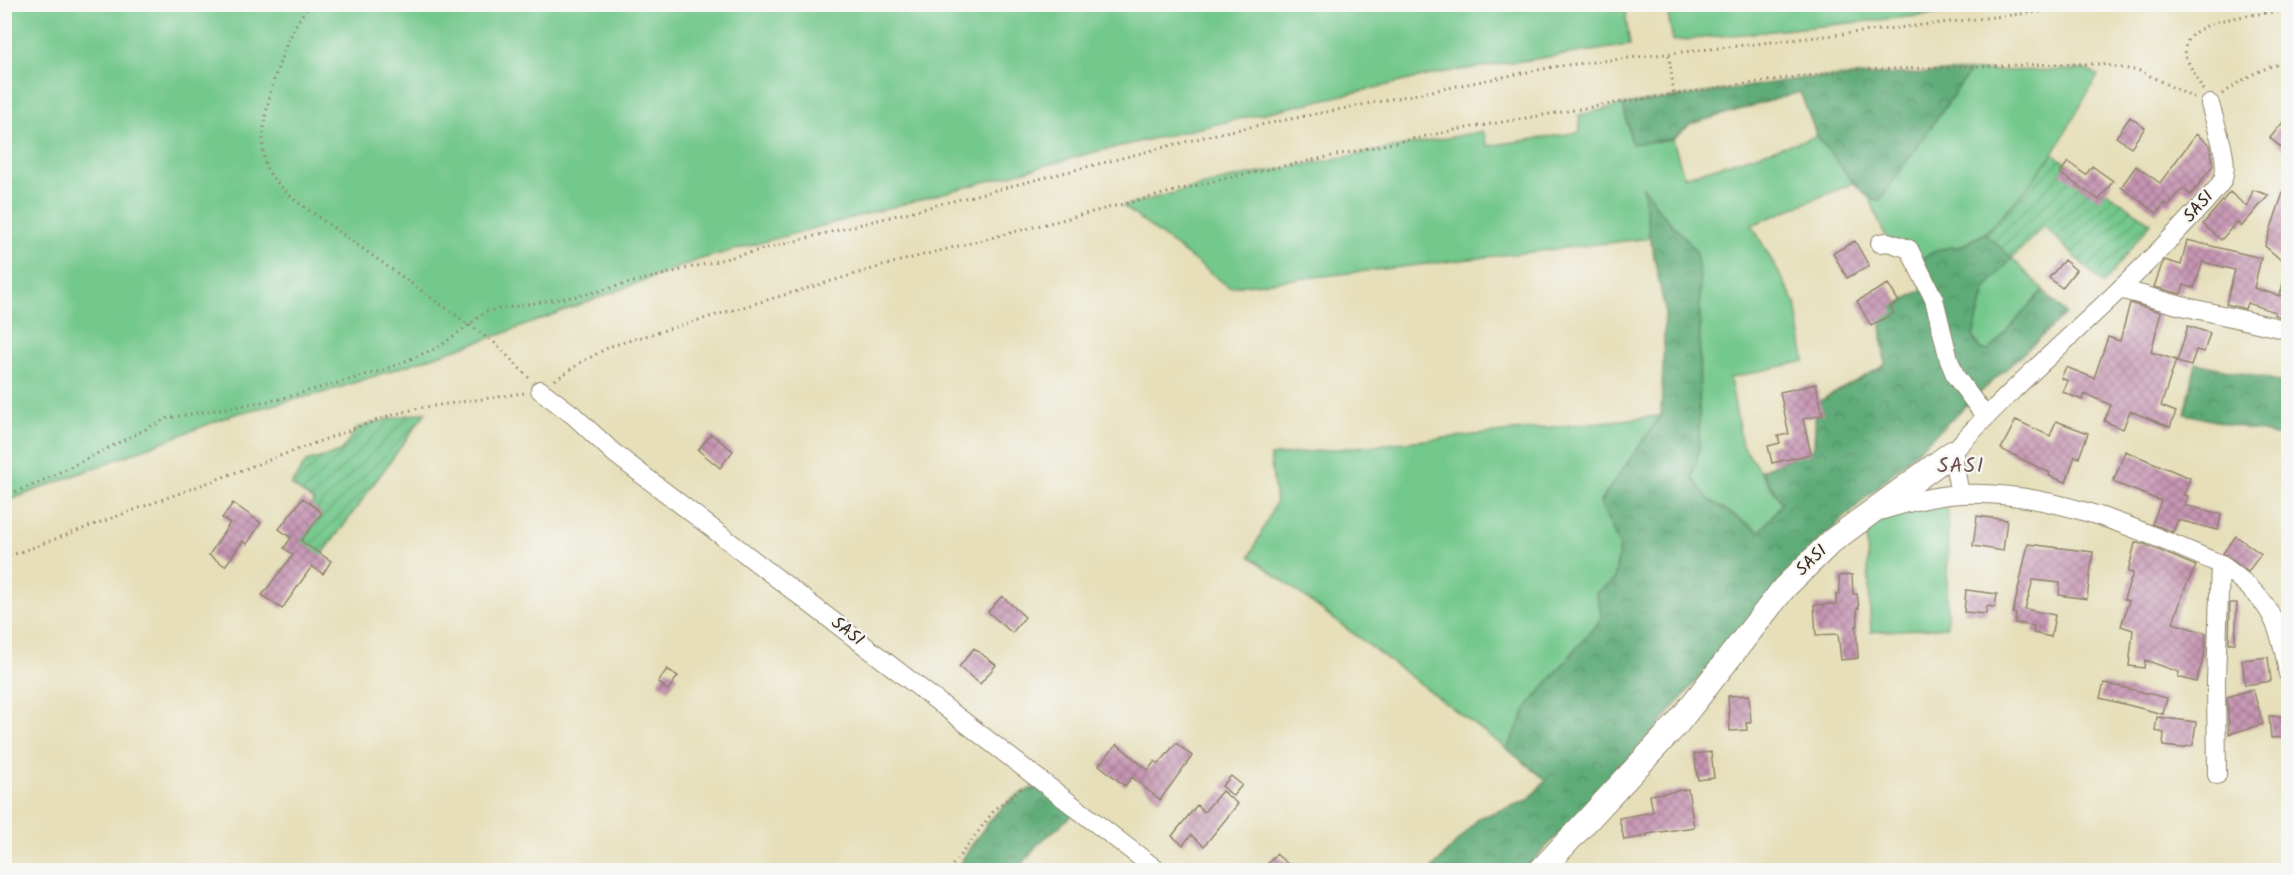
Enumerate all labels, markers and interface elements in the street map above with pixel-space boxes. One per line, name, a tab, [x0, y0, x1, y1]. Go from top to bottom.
street label: SASI	[2176, 184, 2222, 230]
district label: SASI	[1937, 450, 1985, 483]
street label: SASI	[1789, 538, 1835, 584]
street label: SASI	[824, 610, 870, 654]

